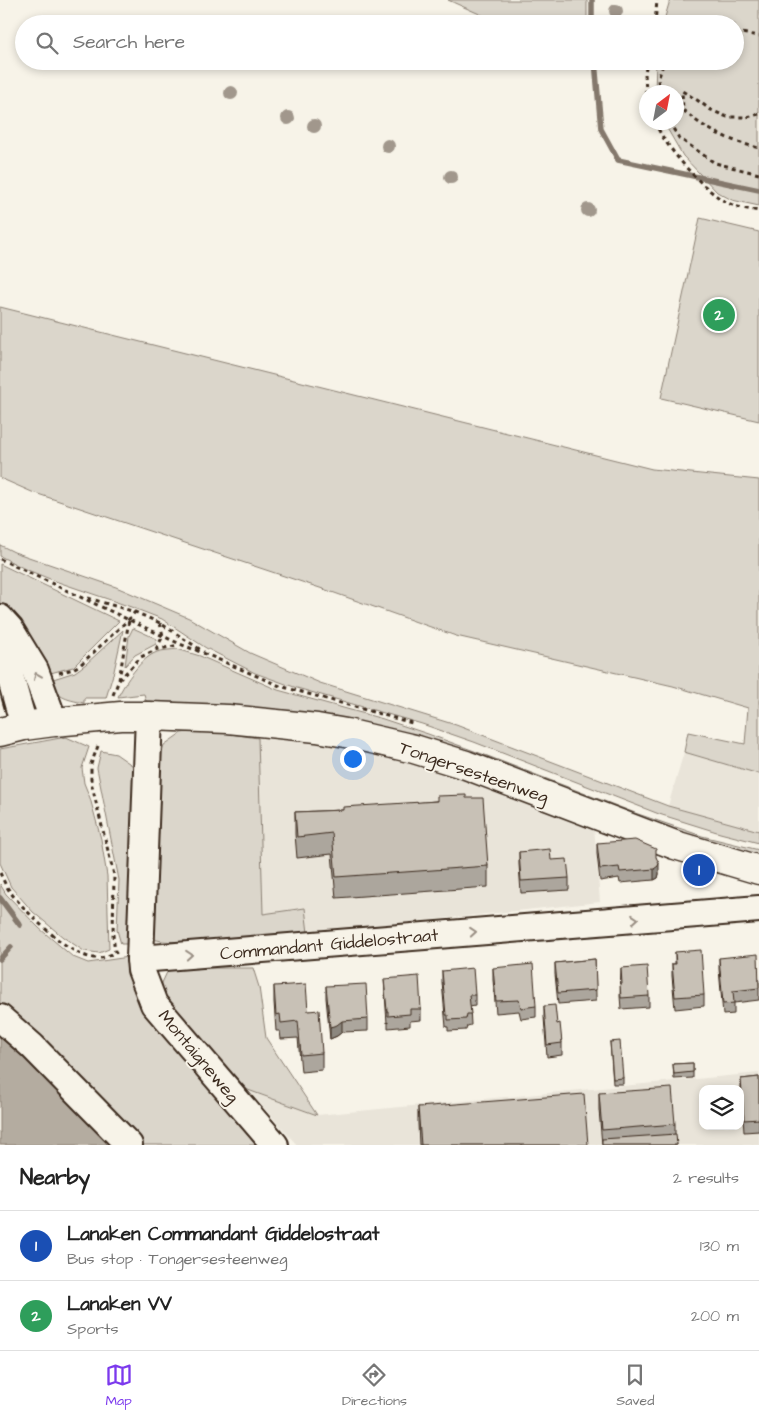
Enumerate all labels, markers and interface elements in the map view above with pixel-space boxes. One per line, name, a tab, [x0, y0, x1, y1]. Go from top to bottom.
search box	[15, 15, 744, 70]
icon: search	[33, 29, 61, 57]
text: Search here	[73, 29, 185, 56]
north arrow	[639, 85, 684, 130]
pin: 2	[703, 296, 735, 334]
one-way arrow	[33, 672, 44, 681]
street label: Tongersesteenweg	[395, 735, 552, 811]
your location	[340, 746, 366, 772]
pin: 1	[683, 851, 715, 889]
one-way arrow	[631, 914, 639, 925]
street label: Commandant Giddelostraat	[219, 922, 440, 966]
one-way arrow	[469, 927, 477, 938]
one-way arrow	[185, 949, 193, 960]
street label: Montaigneweg	[151, 1004, 245, 1109]
map controls	[699, 1085, 744, 1130]
button: layers	[699, 1085, 744, 1130]
text: Nearby	[20, 1163, 90, 1192]
text: 2 results	[673, 1167, 739, 1189]
text: Lanaken Commandant Giddelostraat	[67, 1221, 379, 1248]
text: 1	[35, 1235, 37, 1257]
text: 130 m	[700, 1235, 739, 1257]
text: Bus stop · Tongersesteenweg	[67, 1248, 287, 1270]
text: Lanaken VV	[67, 1291, 172, 1318]
text: 2	[31, 1305, 41, 1327]
text: 200 m	[691, 1305, 739, 1327]
text: Sports	[67, 1318, 119, 1340]
tab: Map	[105, 1361, 133, 1411]
tab: Directions	[342, 1361, 407, 1411]
tab: Saved	[616, 1361, 654, 1411]

